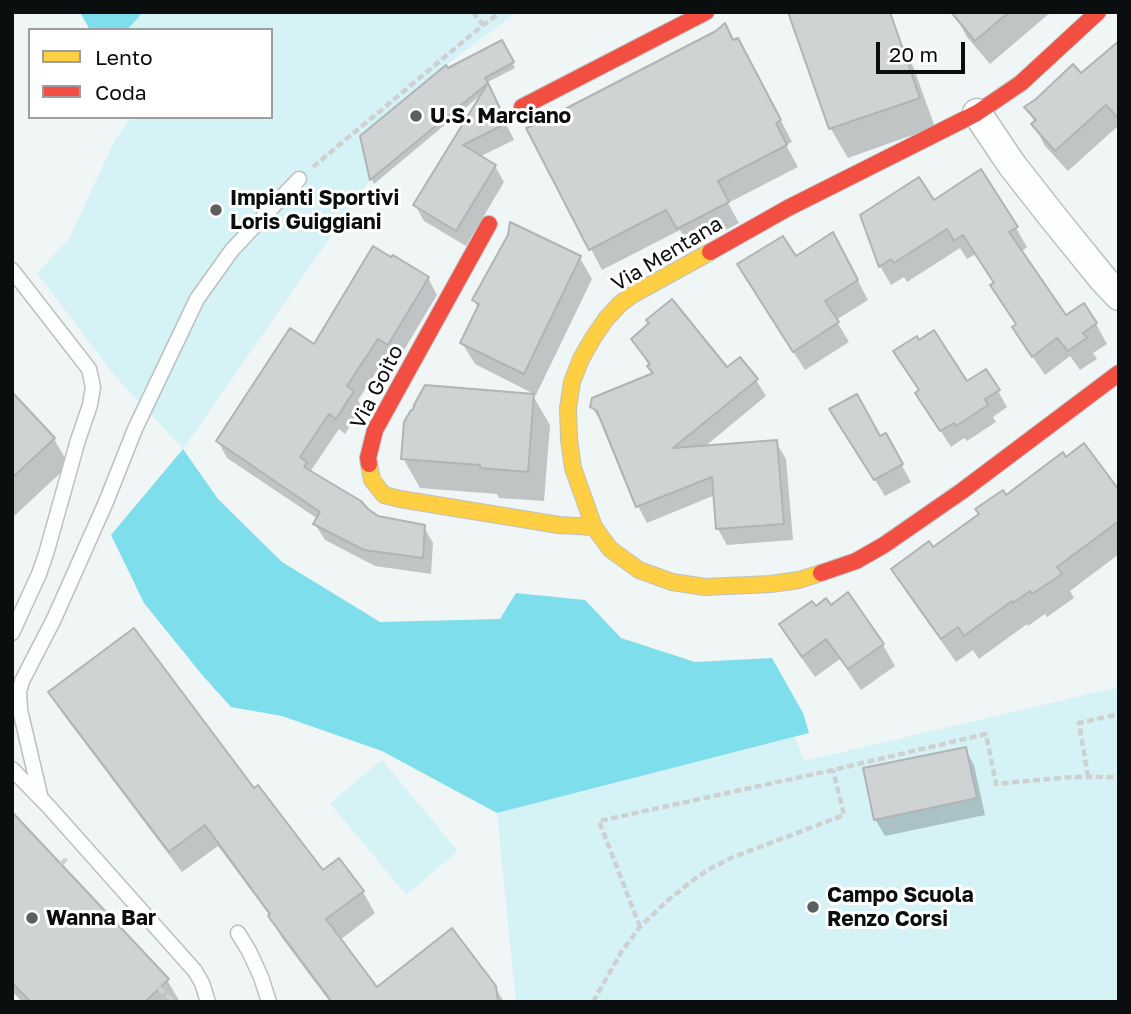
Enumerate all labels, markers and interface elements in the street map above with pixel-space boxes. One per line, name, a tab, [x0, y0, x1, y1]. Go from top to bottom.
legend	[28, 28, 273, 119]
scale bar	[879, 28, 968, 72]
text: 20 m	[889, 41, 938, 67]
text: Lento	[95, 44, 153, 70]
text: Coda	[95, 79, 147, 105]
place label: U.S. Marciano	[430, 103, 571, 129]
marker: U.S. Marciano	[408, 108, 424, 124]
place label: Impianti Sportivi Loris Guiggiani	[230, 185, 399, 235]
marker: Impianti Sportivi Loris Guiggiani	[208, 202, 224, 218]
street label: Via Mentana	[607, 211, 727, 297]
street label: Via Goito	[345, 341, 409, 433]
place label: Campo Scuola Renzo Corsi	[827, 882, 974, 932]
marker: Campo Scuola Renzo Corsi	[805, 899, 821, 915]
place label: Wanna Bar	[46, 905, 156, 931]
marker: Wanna Bar	[24, 910, 40, 926]

